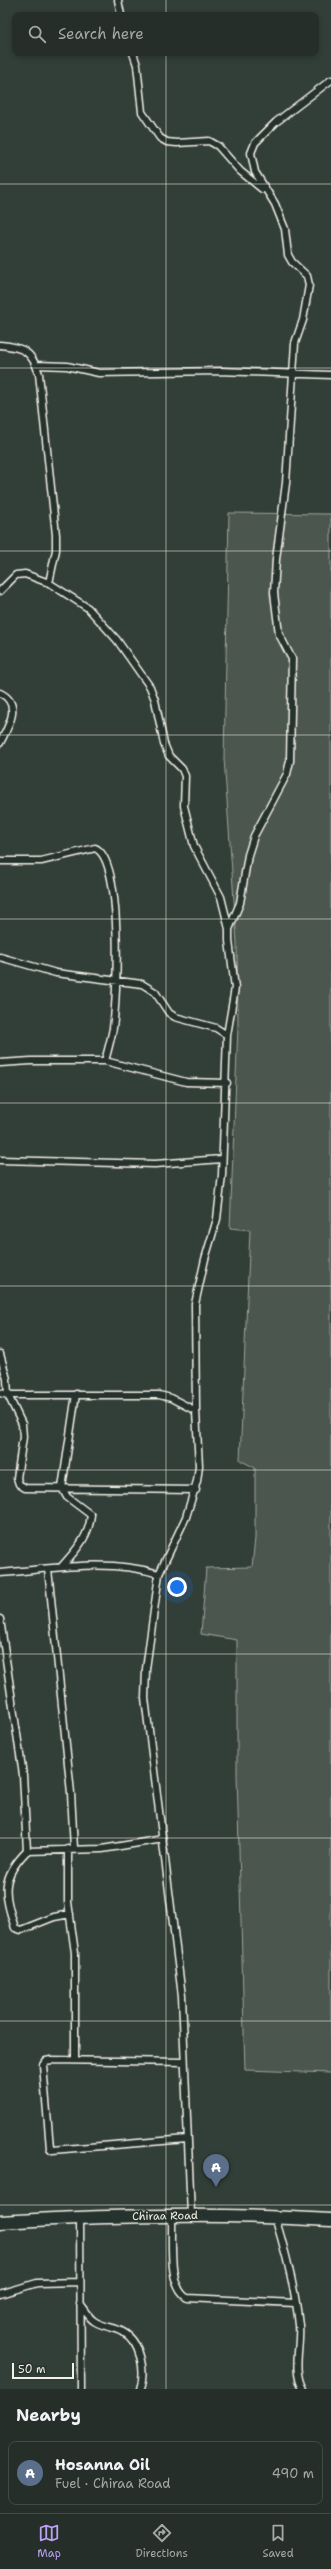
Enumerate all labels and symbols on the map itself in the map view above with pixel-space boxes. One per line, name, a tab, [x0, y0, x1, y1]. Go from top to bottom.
your location	[167, 1577, 187, 1597]
pin: A	[203, 2154, 229, 2187]
street label: Chiraa Road	[132, 2208, 198, 2224]
scale bar	[12, 2361, 74, 2380]

